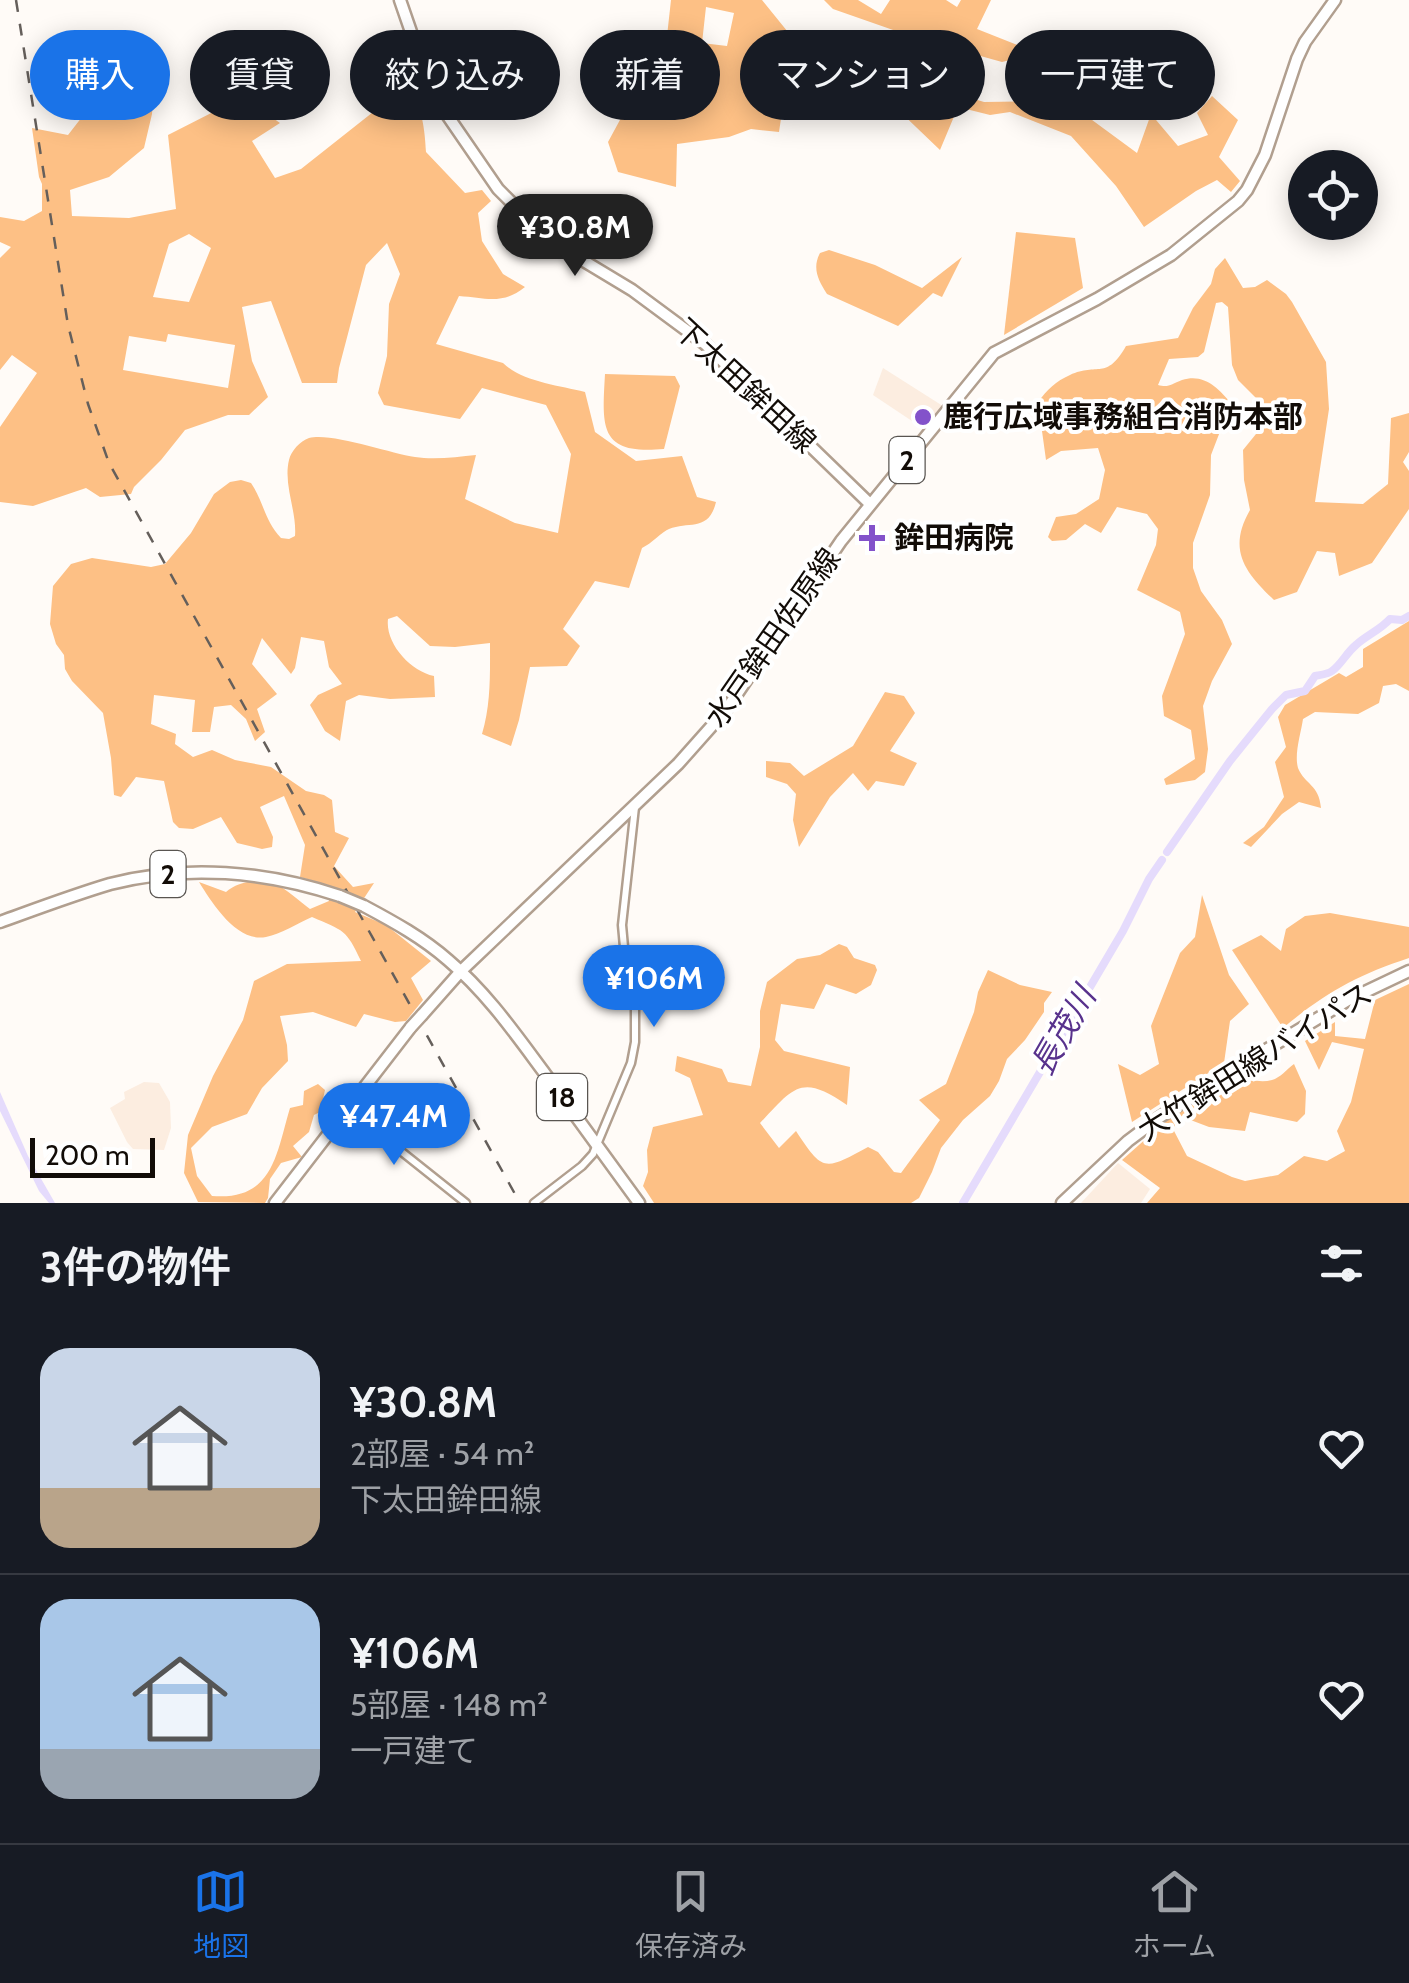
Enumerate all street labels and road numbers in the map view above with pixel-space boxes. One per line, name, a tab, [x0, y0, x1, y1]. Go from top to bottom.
street label: 下太田鉾田線	[667, 311, 824, 461]
road number: 2	[890, 437, 924, 483]
street label: 水戸鉾田佐原線	[697, 541, 848, 734]
road number: 2	[150, 851, 186, 897]
street label: 大竹鉾田線バイパス	[1131, 975, 1379, 1149]
road number: 18	[537, 1074, 587, 1120]

